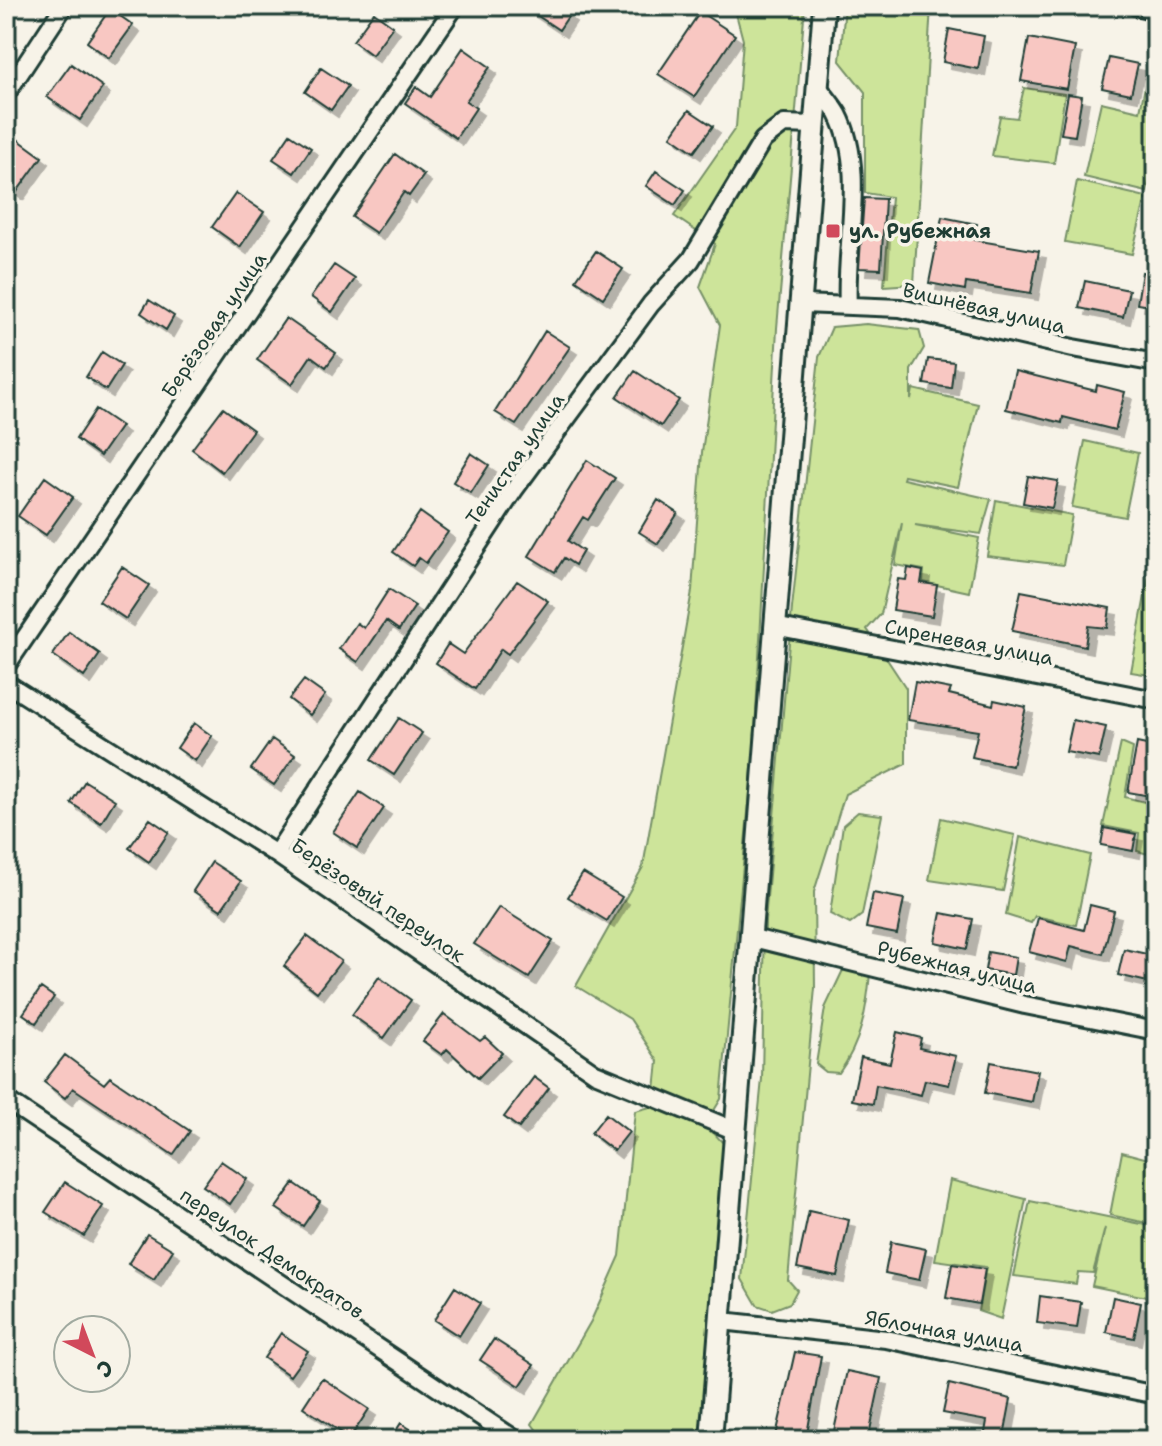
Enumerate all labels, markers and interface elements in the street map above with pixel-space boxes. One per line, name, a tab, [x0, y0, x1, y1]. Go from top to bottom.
place label: ул. Рубежная	[849, 218, 991, 244]
marker: ул. Рубежная	[824, 222, 842, 240]
street label: Берёзовая улица	[156, 247, 273, 403]
street label: Вишнёвая улица	[900, 277, 1068, 339]
street label: Тенистая улица	[460, 387, 570, 530]
street label: Сиреневая улица	[882, 613, 1056, 671]
street label: Берёзовый переулок	[286, 832, 470, 968]
street label: Рубежная улица	[875, 935, 1040, 1000]
street label: переулок Демократов	[175, 1182, 369, 1324]
street label: Яблочная улица	[863, 1304, 1026, 1358]
north arrow	[52, 1314, 132, 1394]
text: С	[90, 1353, 120, 1384]

